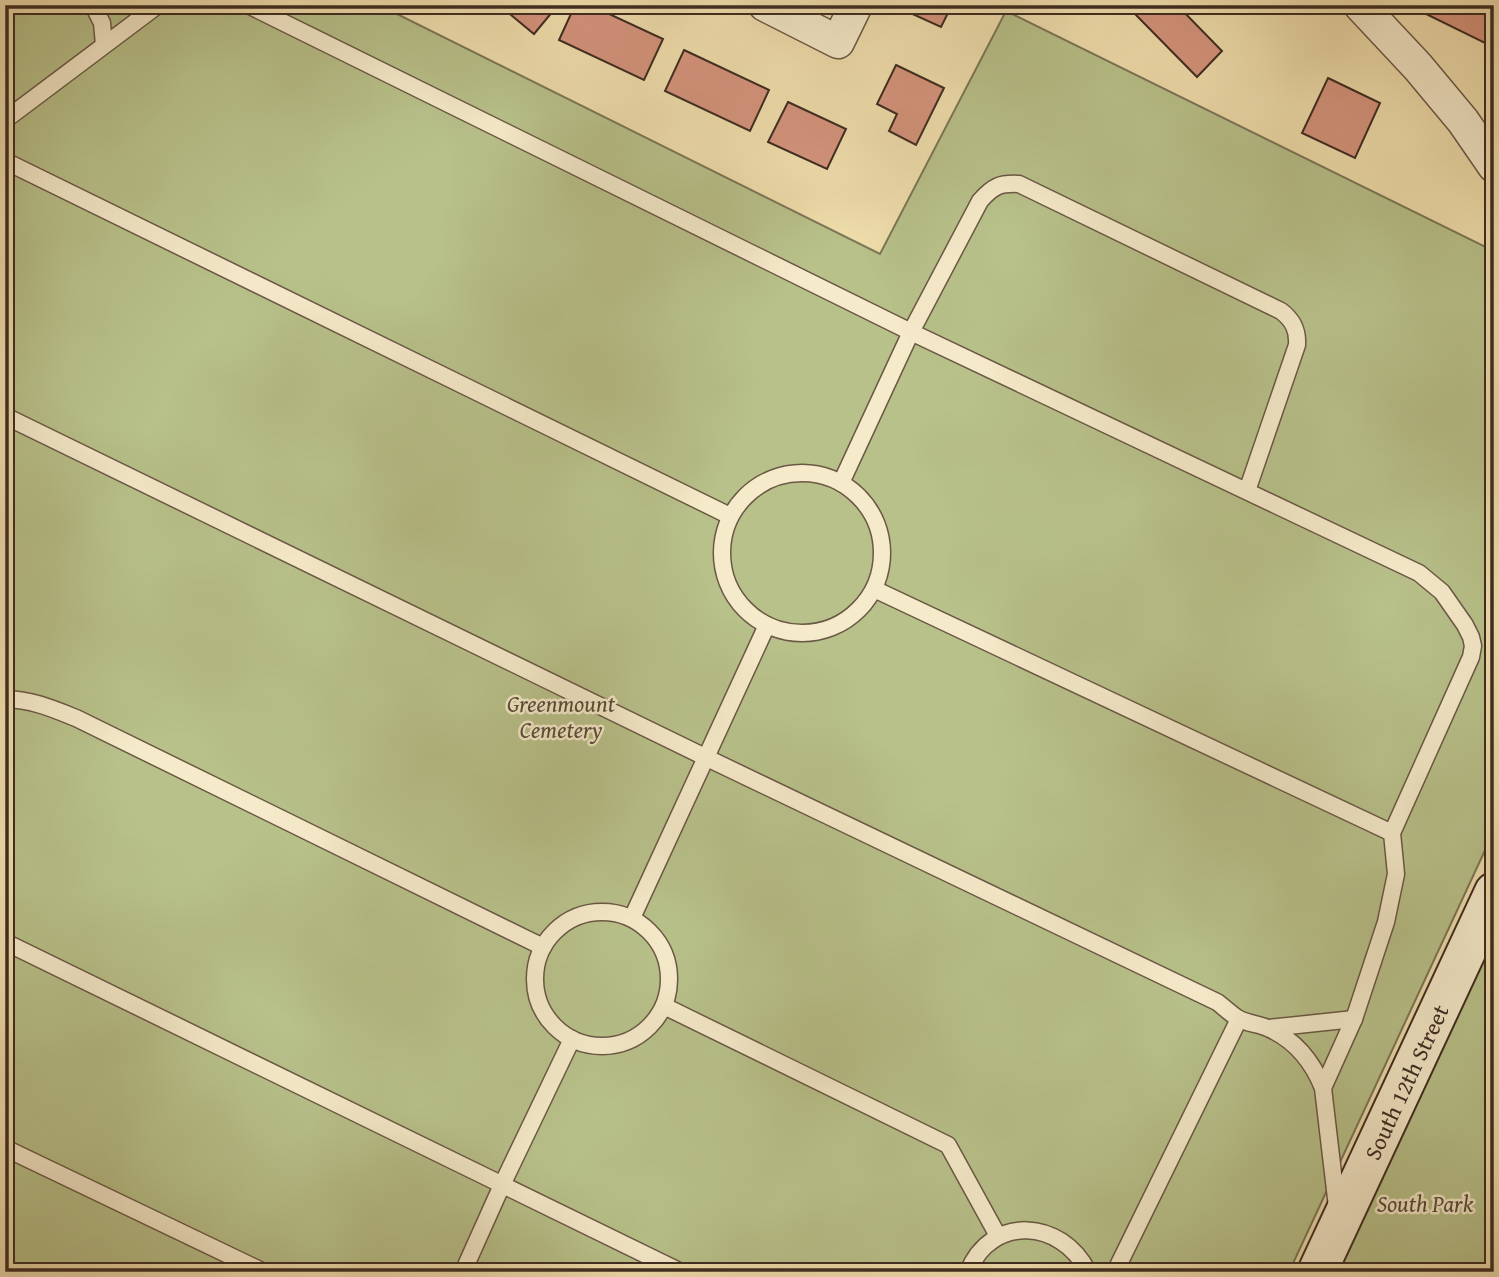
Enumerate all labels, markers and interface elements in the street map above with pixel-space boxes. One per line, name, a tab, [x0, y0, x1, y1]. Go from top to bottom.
park label: Greenmount Cemetery	[507, 687, 616, 746]
street label: South 12th Street	[1356, 999, 1456, 1165]
park label: South Park	[1377, 1187, 1474, 1220]

